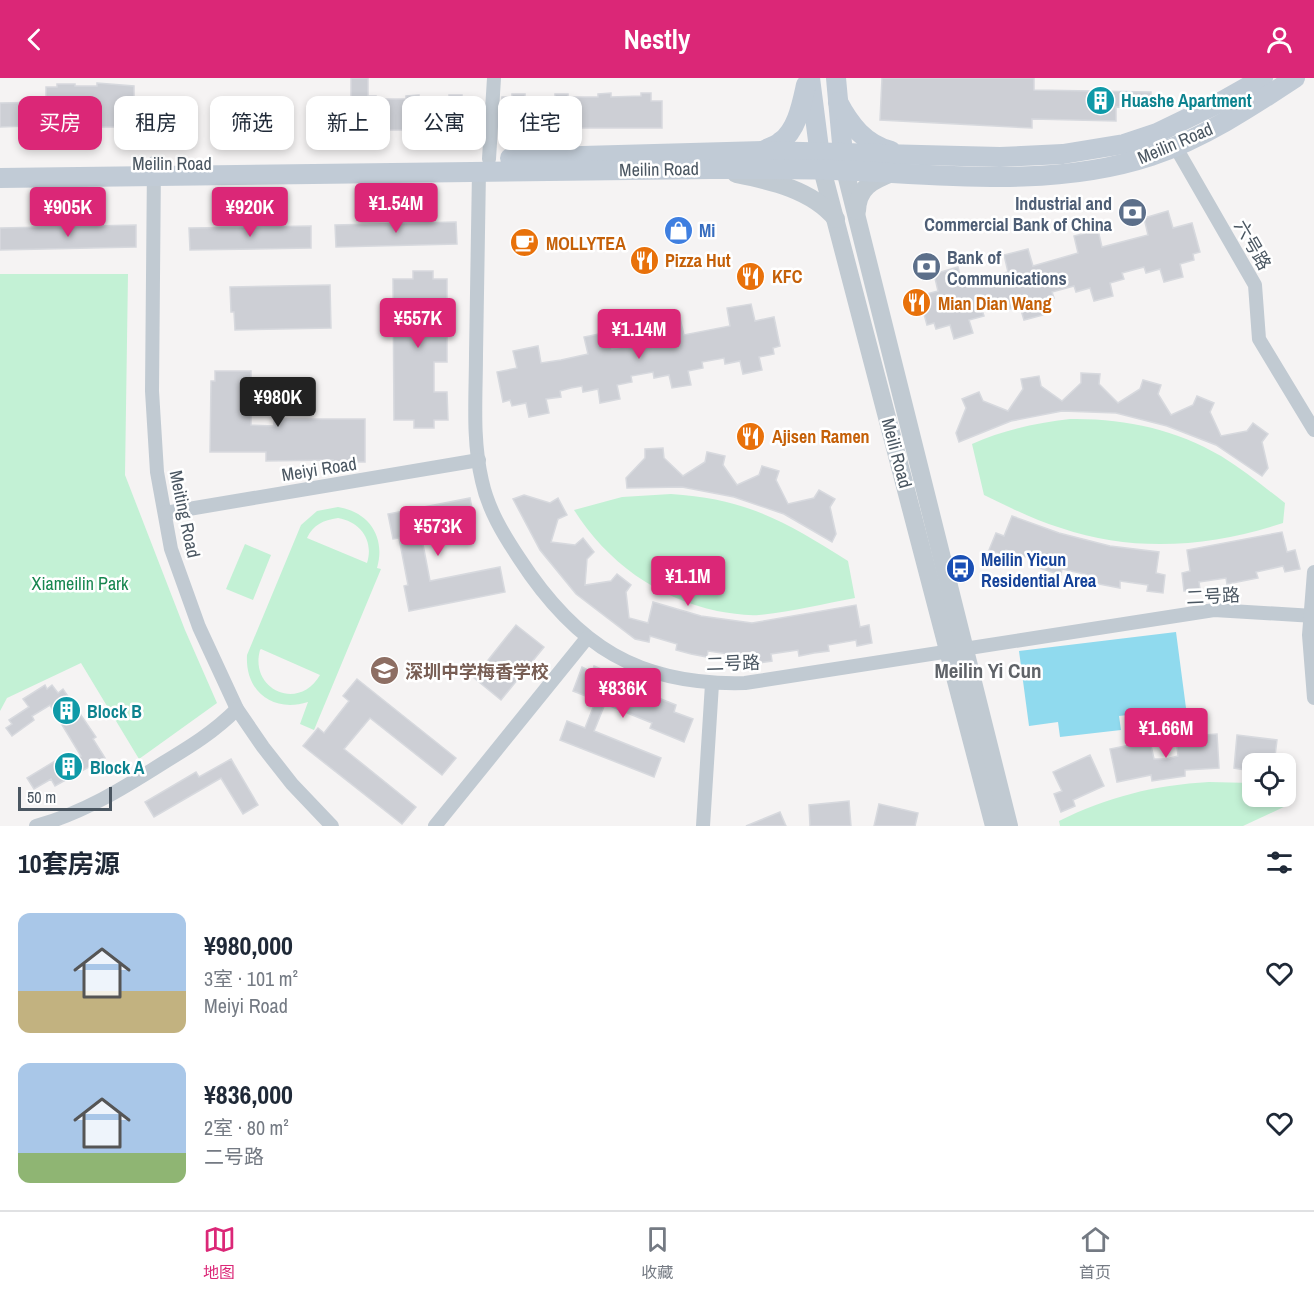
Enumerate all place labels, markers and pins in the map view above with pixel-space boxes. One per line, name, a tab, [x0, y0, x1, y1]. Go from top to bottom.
building icon: Huashe Apartment	[1084, 84, 1116, 116]
place label: Huashe Apartment	[1121, 88, 1252, 113]
pin: ¥1.54M	[347, 183, 445, 234]
pin: ¥905K	[26, 187, 110, 238]
pin: ¥920K	[208, 187, 292, 238]
place label: Industrial and Commercial Bank of China	[924, 191, 1113, 237]
bank icon: Industrial and Commercial Bank of China	[1117, 197, 1149, 229]
shop icon: Mi	[662, 214, 694, 246]
place label: Mi	[699, 218, 715, 243]
cafe icon: MOLLYTEA	[509, 227, 541, 259]
place label: MOLLYTEA	[546, 231, 626, 256]
restaurant icon: Pizza Hut	[628, 244, 660, 276]
place label: Bank of Communications	[947, 245, 1067, 291]
place label: Pizza Hut	[665, 248, 731, 273]
bank icon: Bank of Communications	[910, 251, 942, 283]
restaurant icon: KFC	[735, 260, 767, 292]
place label: KFC	[772, 264, 803, 289]
restaurant icon: Mian Dian Wang	[901, 287, 933, 319]
place label: Mian Dian Wang	[938, 291, 1051, 316]
pin: ¥557K	[376, 298, 460, 349]
pin: ¥1.14M	[590, 309, 688, 360]
pin: ¥980K	[236, 377, 320, 428]
restaurant icon: Ajisen Ramen	[735, 420, 767, 452]
place label: Ajisen Ramen	[772, 424, 870, 449]
pin: ¥573K	[396, 506, 480, 557]
place label: Meilin Yicun Residential Area	[981, 547, 1097, 593]
bus stop icon: Meilin Yicun Residential Area	[944, 553, 976, 585]
pin: ¥1.1M	[646, 556, 730, 607]
school or university icon: 深圳中学梅香学校	[368, 655, 400, 687]
place label: 深圳中学梅香学校	[405, 659, 549, 684]
pin: ¥836K	[581, 668, 665, 719]
building icon: Block B	[50, 695, 82, 727]
place label: Block B	[87, 699, 142, 724]
pin: ¥1.66M	[1117, 708, 1215, 759]
building icon: Block A	[53, 751, 85, 783]
place label: Block A	[90, 755, 145, 780]

